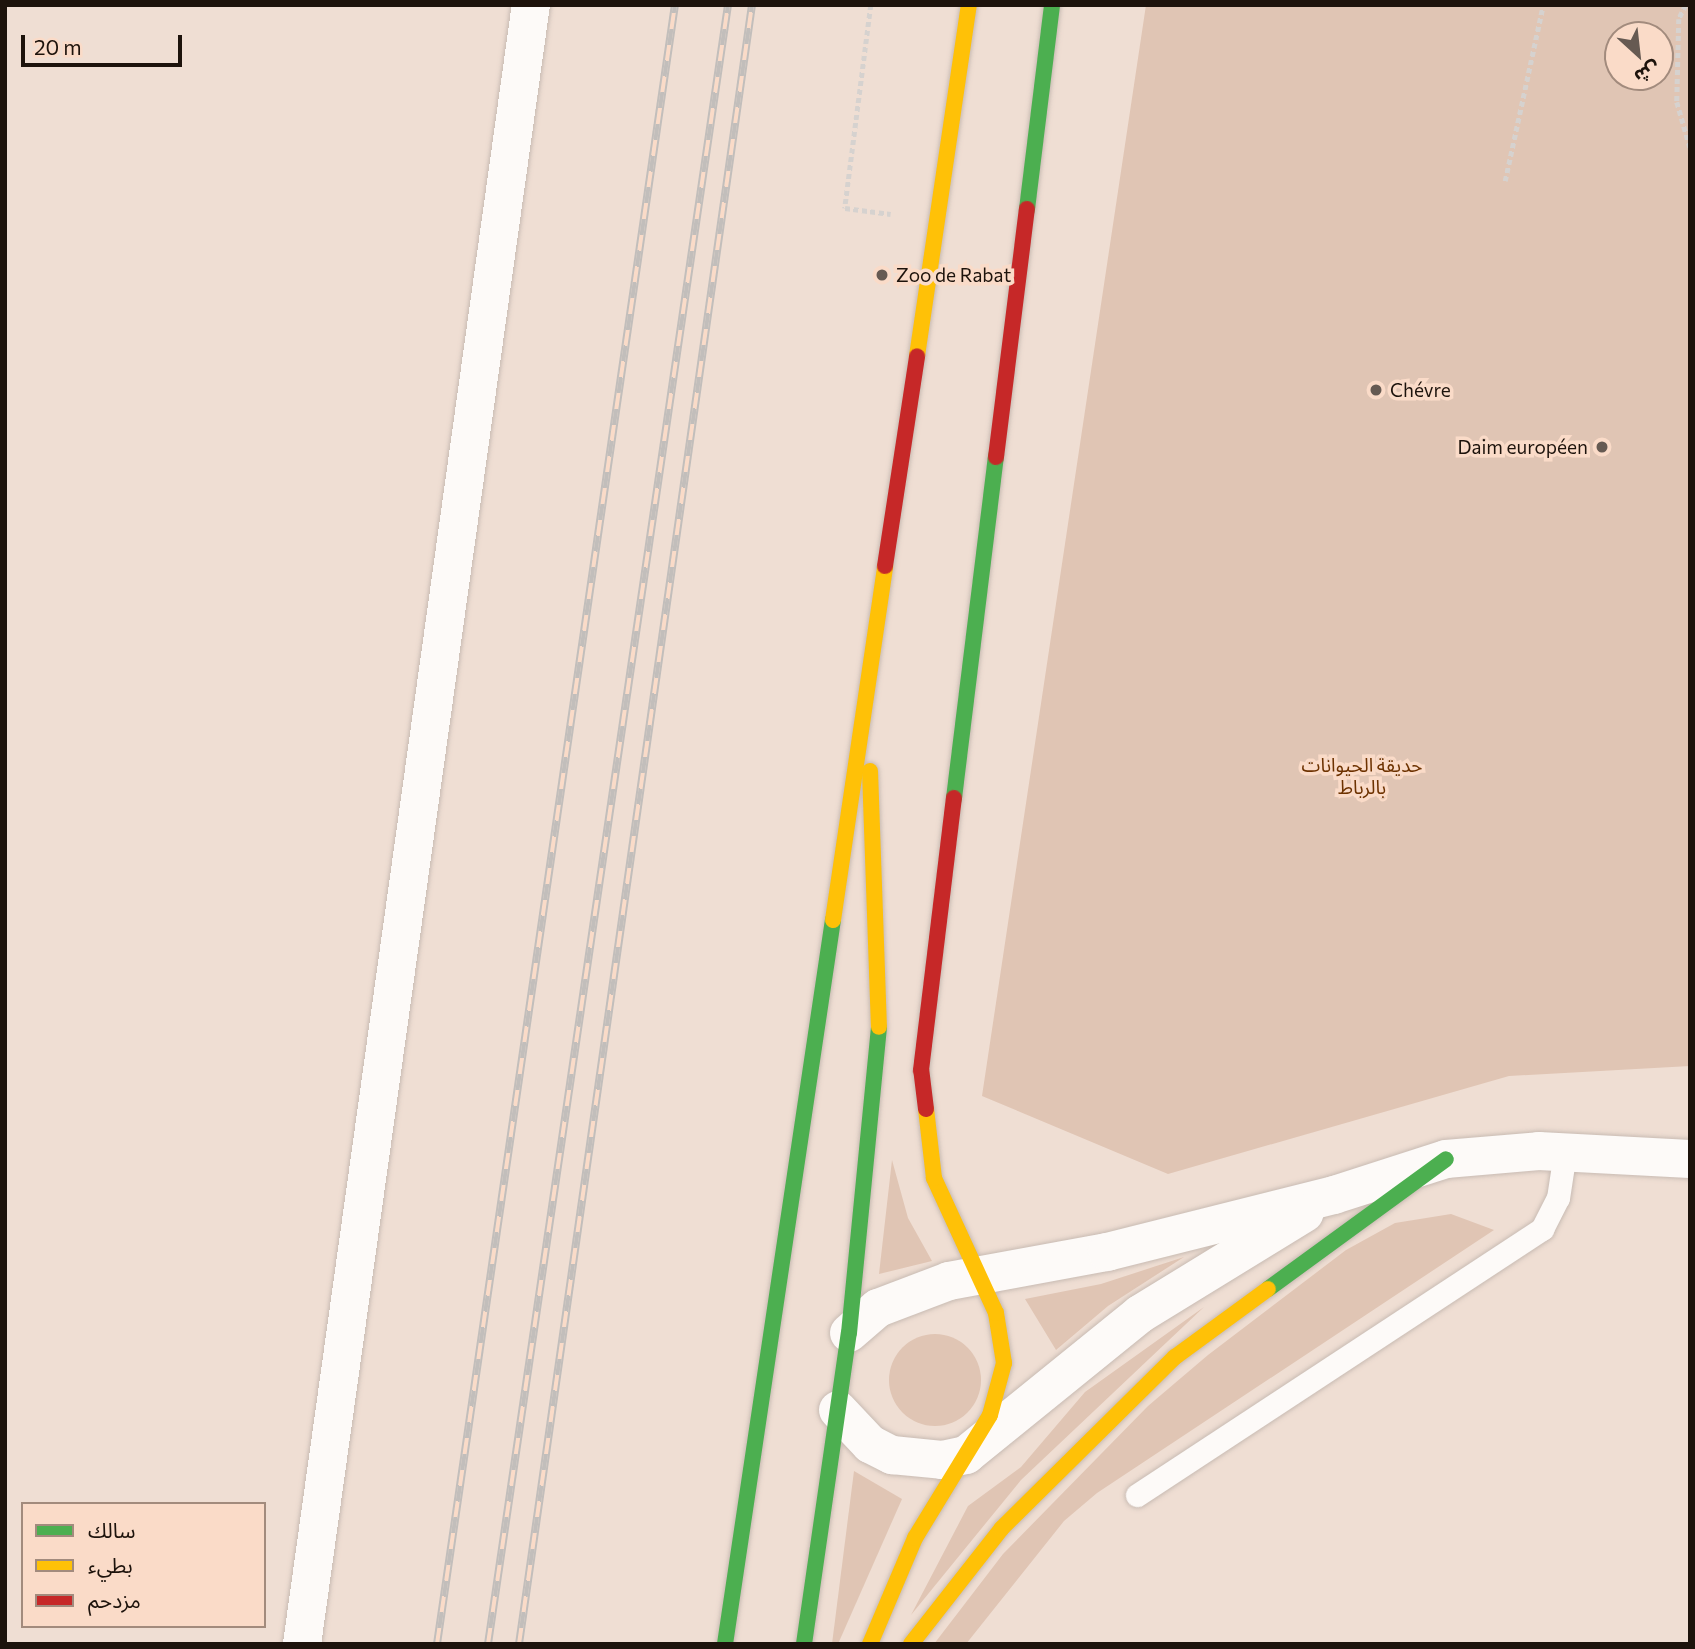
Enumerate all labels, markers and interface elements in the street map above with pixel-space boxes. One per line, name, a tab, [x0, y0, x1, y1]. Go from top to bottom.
scale bar	[24, 21, 186, 65]
north arrow	[1604, 21, 1674, 91]
text: 20 m	[34, 34, 82, 59]
text: ش	[1631, 57, 1665, 90]
place label: Zoo de Rabat	[896, 264, 1011, 286]
marker: Zoo de Rabat	[874, 267, 890, 283]
place label: Chévre	[1390, 379, 1451, 401]
marker: Chévre	[1368, 382, 1384, 398]
place label: Daim européen	[1458, 436, 1588, 458]
marker: Daim européen	[1594, 439, 1610, 455]
park label: حديقة الحيوانات بالرباط	[1302, 754, 1422, 798]
legend	[21, 1502, 266, 1628]
text: سالك	[88, 1517, 135, 1542]
text: بطيء	[88, 1552, 133, 1577]
text: مزدحم	[88, 1587, 141, 1612]

